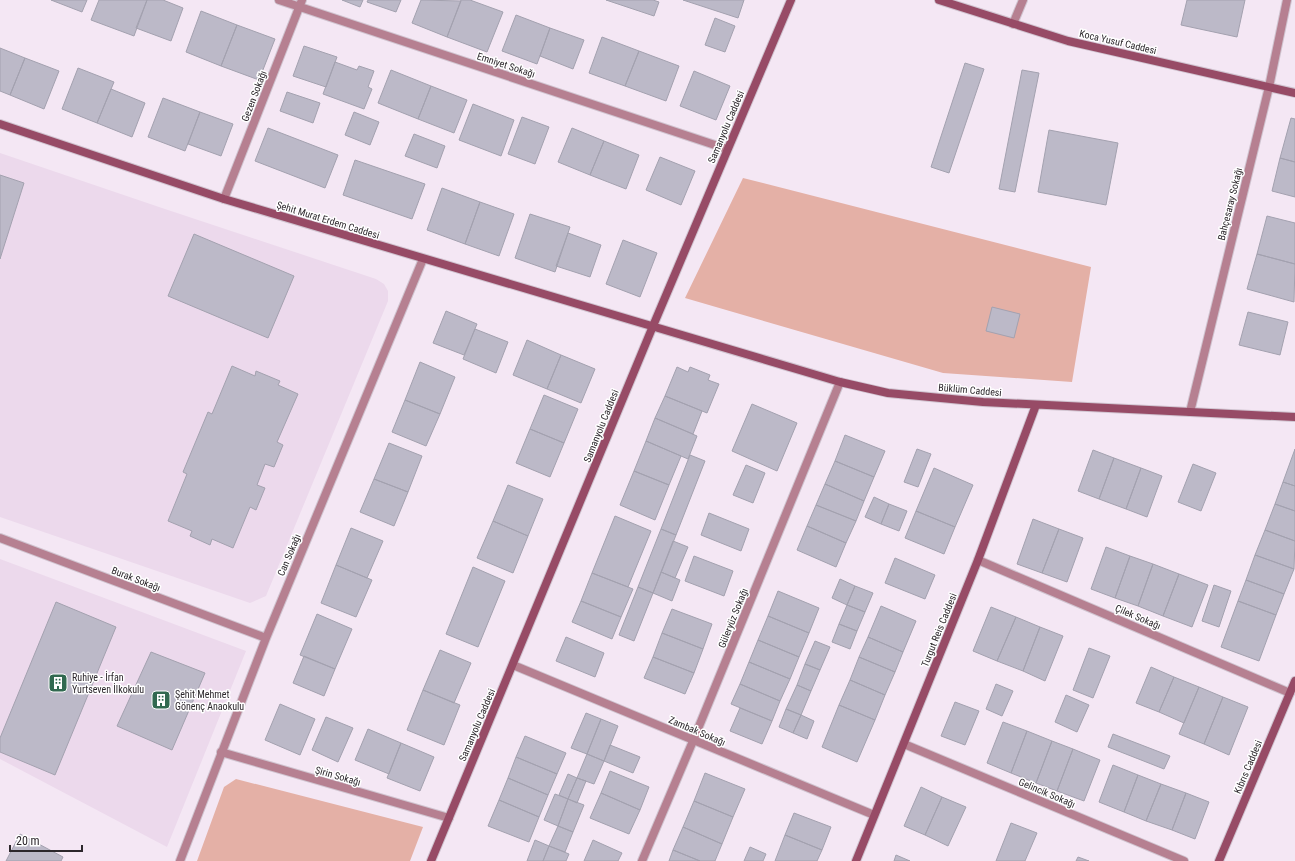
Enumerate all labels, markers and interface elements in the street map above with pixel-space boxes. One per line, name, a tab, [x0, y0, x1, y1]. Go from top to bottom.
street label: Koca Yusuf Caddesi	[1078, 28, 1158, 56]
street label: Emniyet Sokağı	[476, 50, 536, 80]
street label: Gezen Sokağı	[239, 69, 269, 123]
street label: Samanyolu Caddesi	[706, 89, 746, 165]
street label: Bahçesaray Sokağı	[1216, 166, 1244, 242]
street label: Şehit Murat Erdem Caddesi	[275, 199, 381, 241]
street label: Büklüm Caddesi	[938, 382, 1002, 398]
street label: Samanyolu Caddesi	[581, 388, 621, 464]
street label: Can Sokağı	[275, 532, 303, 578]
street label: Burak Sokağı	[110, 565, 162, 593]
street label: Güleryüz Sokağı	[716, 587, 750, 649]
street label: Turgut Reis Caddesi	[919, 591, 959, 669]
street label: Çilek Sokağı	[1114, 602, 1162, 632]
place label: Ruhiye - İrfan Yurtseven İlkokulu	[72, 671, 144, 695]
building icon: Ruhiye - İrfan Yurtseven İlkokulu	[47, 672, 69, 694]
street label: Samanyolu Caddesi	[457, 687, 497, 763]
building icon: Şehit Mehmet Gönenç Anaokulu	[150, 689, 172, 711]
place label: Şehit Mehmet Gönenç Anaokulu	[175, 689, 244, 712]
street label: Zambak Sokağı	[667, 714, 727, 748]
street label: Kıbrıs Caddesi	[1232, 739, 1264, 795]
street label: Şirin Sokağı	[314, 764, 362, 788]
street label: Gelincik Sokağı	[1017, 776, 1077, 810]
scale bar	[10, 827, 82, 853]
text: 20 m	[16, 834, 40, 848]

